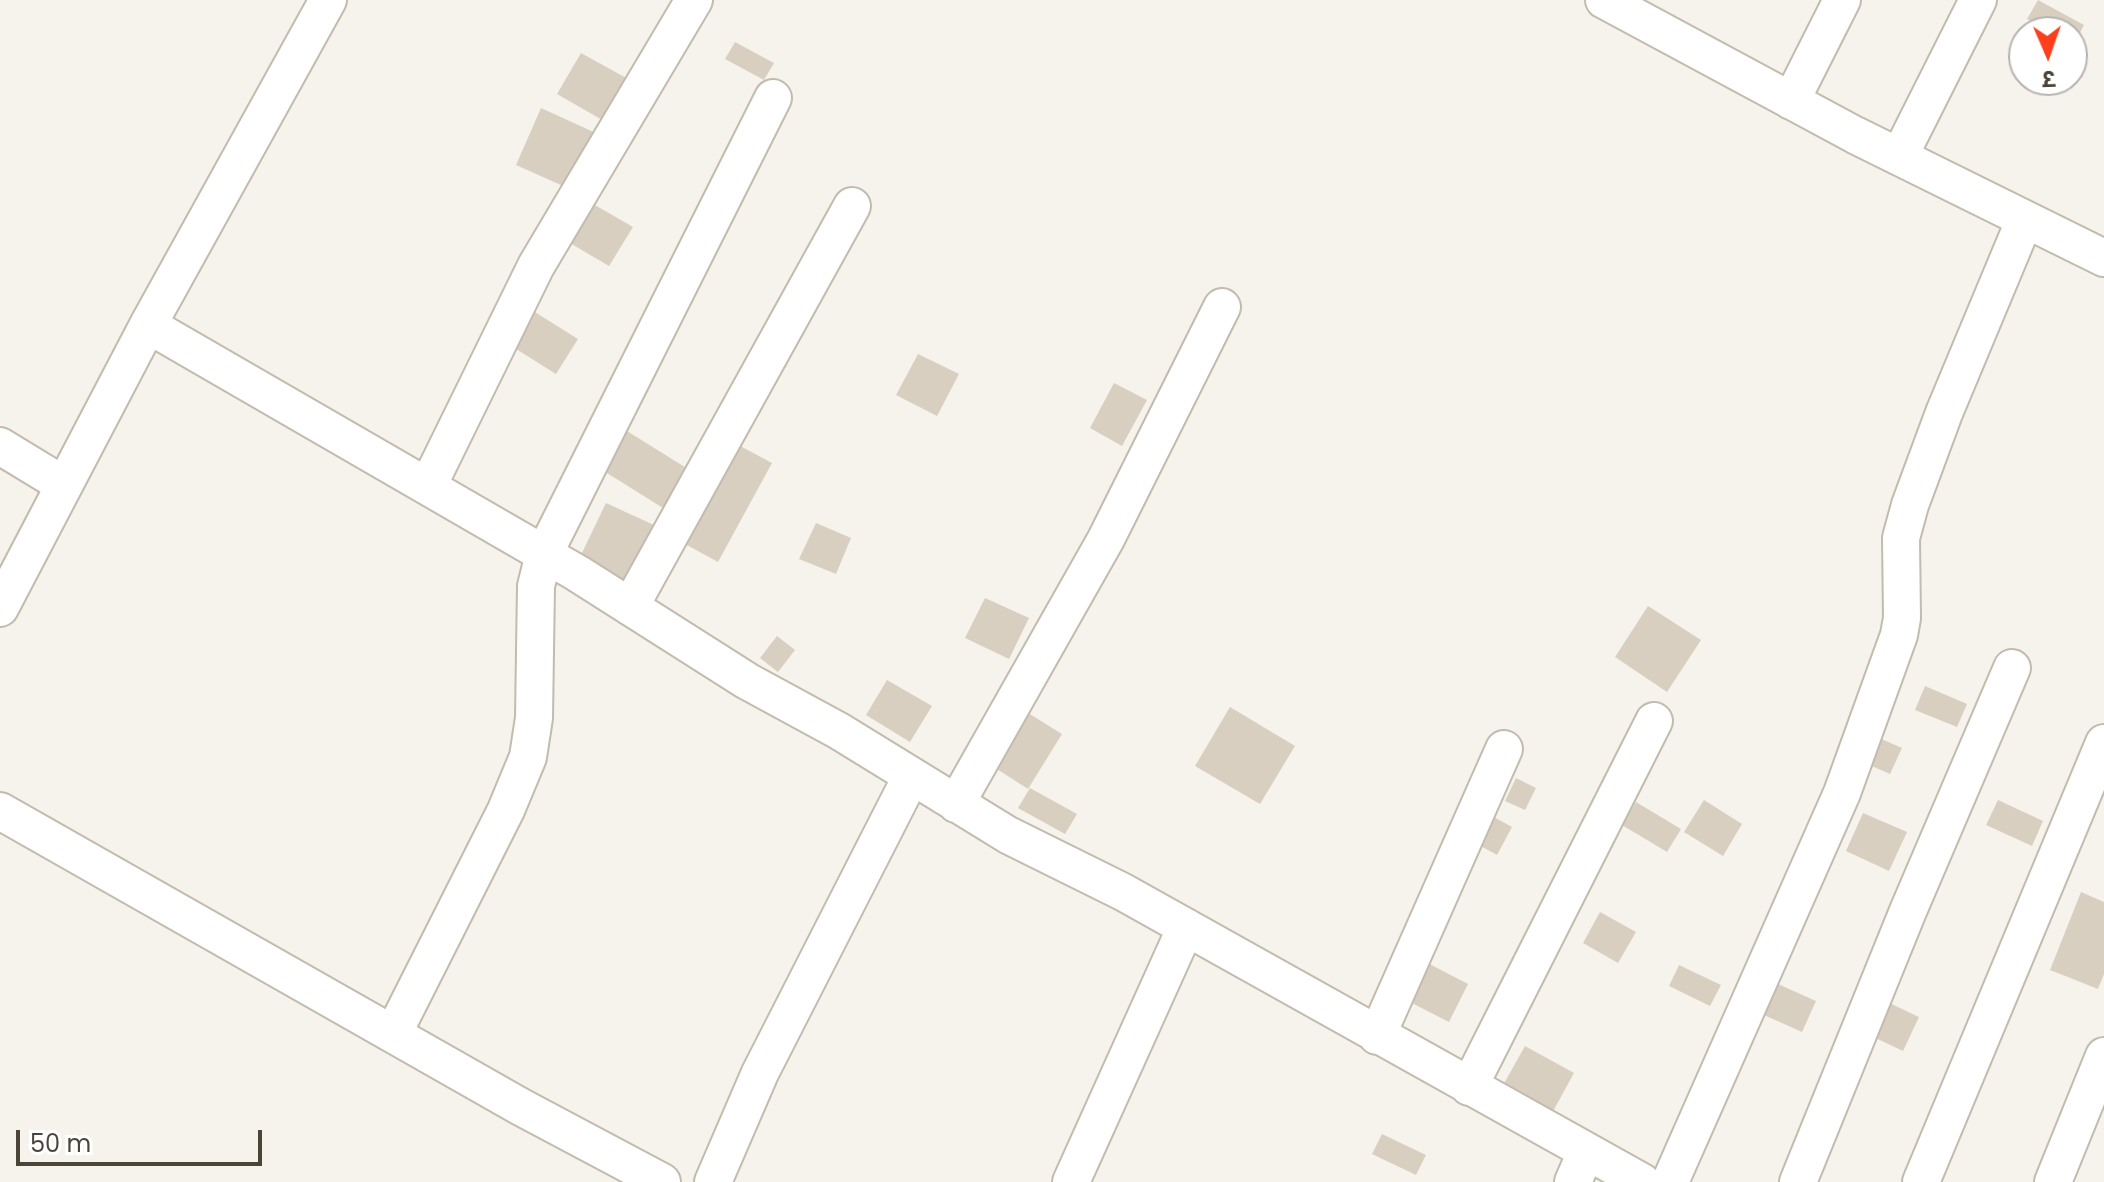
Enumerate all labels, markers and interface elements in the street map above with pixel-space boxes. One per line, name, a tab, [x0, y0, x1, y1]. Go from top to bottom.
north arrow	[2008, 16, 2088, 96]
text: उ	[2042, 63, 2056, 94]
scale bar	[20, 1114, 266, 1164]
text: 50 m	[30, 1127, 91, 1160]

